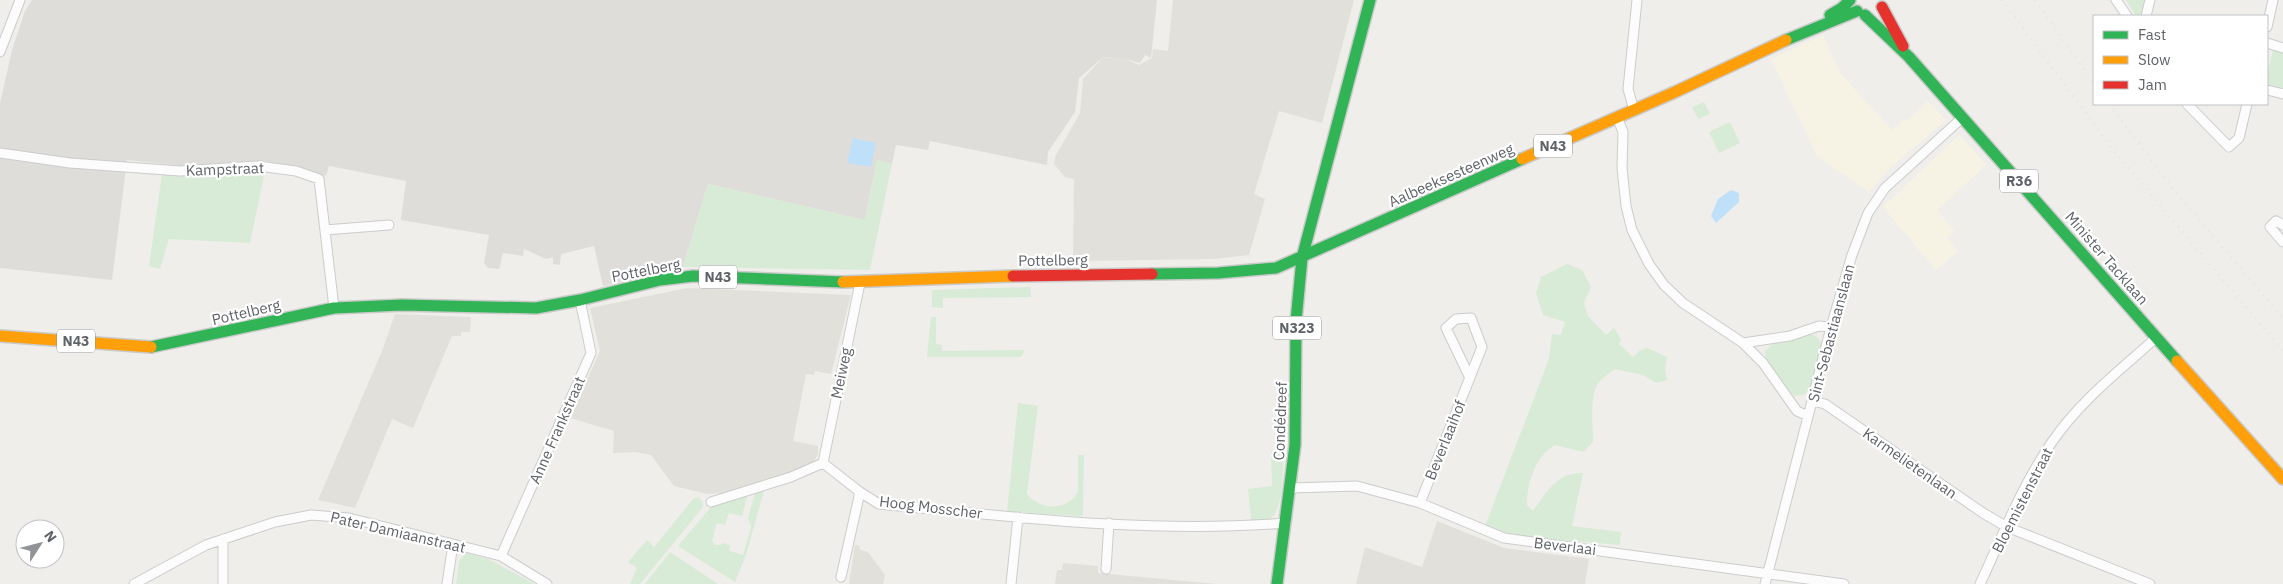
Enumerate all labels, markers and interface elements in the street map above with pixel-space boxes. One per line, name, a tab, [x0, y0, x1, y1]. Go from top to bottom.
legend	[2093, 15, 2268, 105]
text: Fast	[2138, 25, 2166, 44]
text: Slow	[2138, 50, 2171, 69]
text: Jam	[2138, 75, 2167, 94]
road number: N43	[1534, 134, 1572, 158]
street label: Aalbeeksesteenweg	[1385, 139, 1517, 211]
street label: Kampstraat	[186, 158, 264, 180]
road number: R36	[2000, 170, 2038, 192]
street label: Minister Tacklaan	[2061, 207, 2153, 309]
street label: Pottelberg	[1018, 250, 1088, 270]
street label: Pottelberg	[610, 254, 682, 286]
street label: Sint-Sebastiaanslaan	[1803, 262, 1859, 404]
road number: N43	[699, 266, 737, 288]
street label: Pottelberg	[210, 295, 282, 329]
road number: N323	[1273, 316, 1321, 339]
road number: N43	[57, 330, 95, 352]
street label: Meiweg	[826, 346, 856, 400]
street label: Anne Frankstraat	[525, 373, 589, 487]
street label: Condédreef	[1269, 381, 1291, 461]
street label: Beverlaaihof	[1420, 397, 1470, 483]
street label: Karmelietenlaan	[1859, 423, 1961, 503]
street label: Bloemistenstraat	[1987, 444, 2057, 556]
street label: Hoog Mosscher	[878, 491, 984, 523]
street label: Pater Damiaanstraat	[329, 507, 467, 557]
north arrow	[15, 519, 65, 569]
text: N	[40, 527, 61, 546]
street label: Beverlaai	[1533, 533, 1597, 559]

